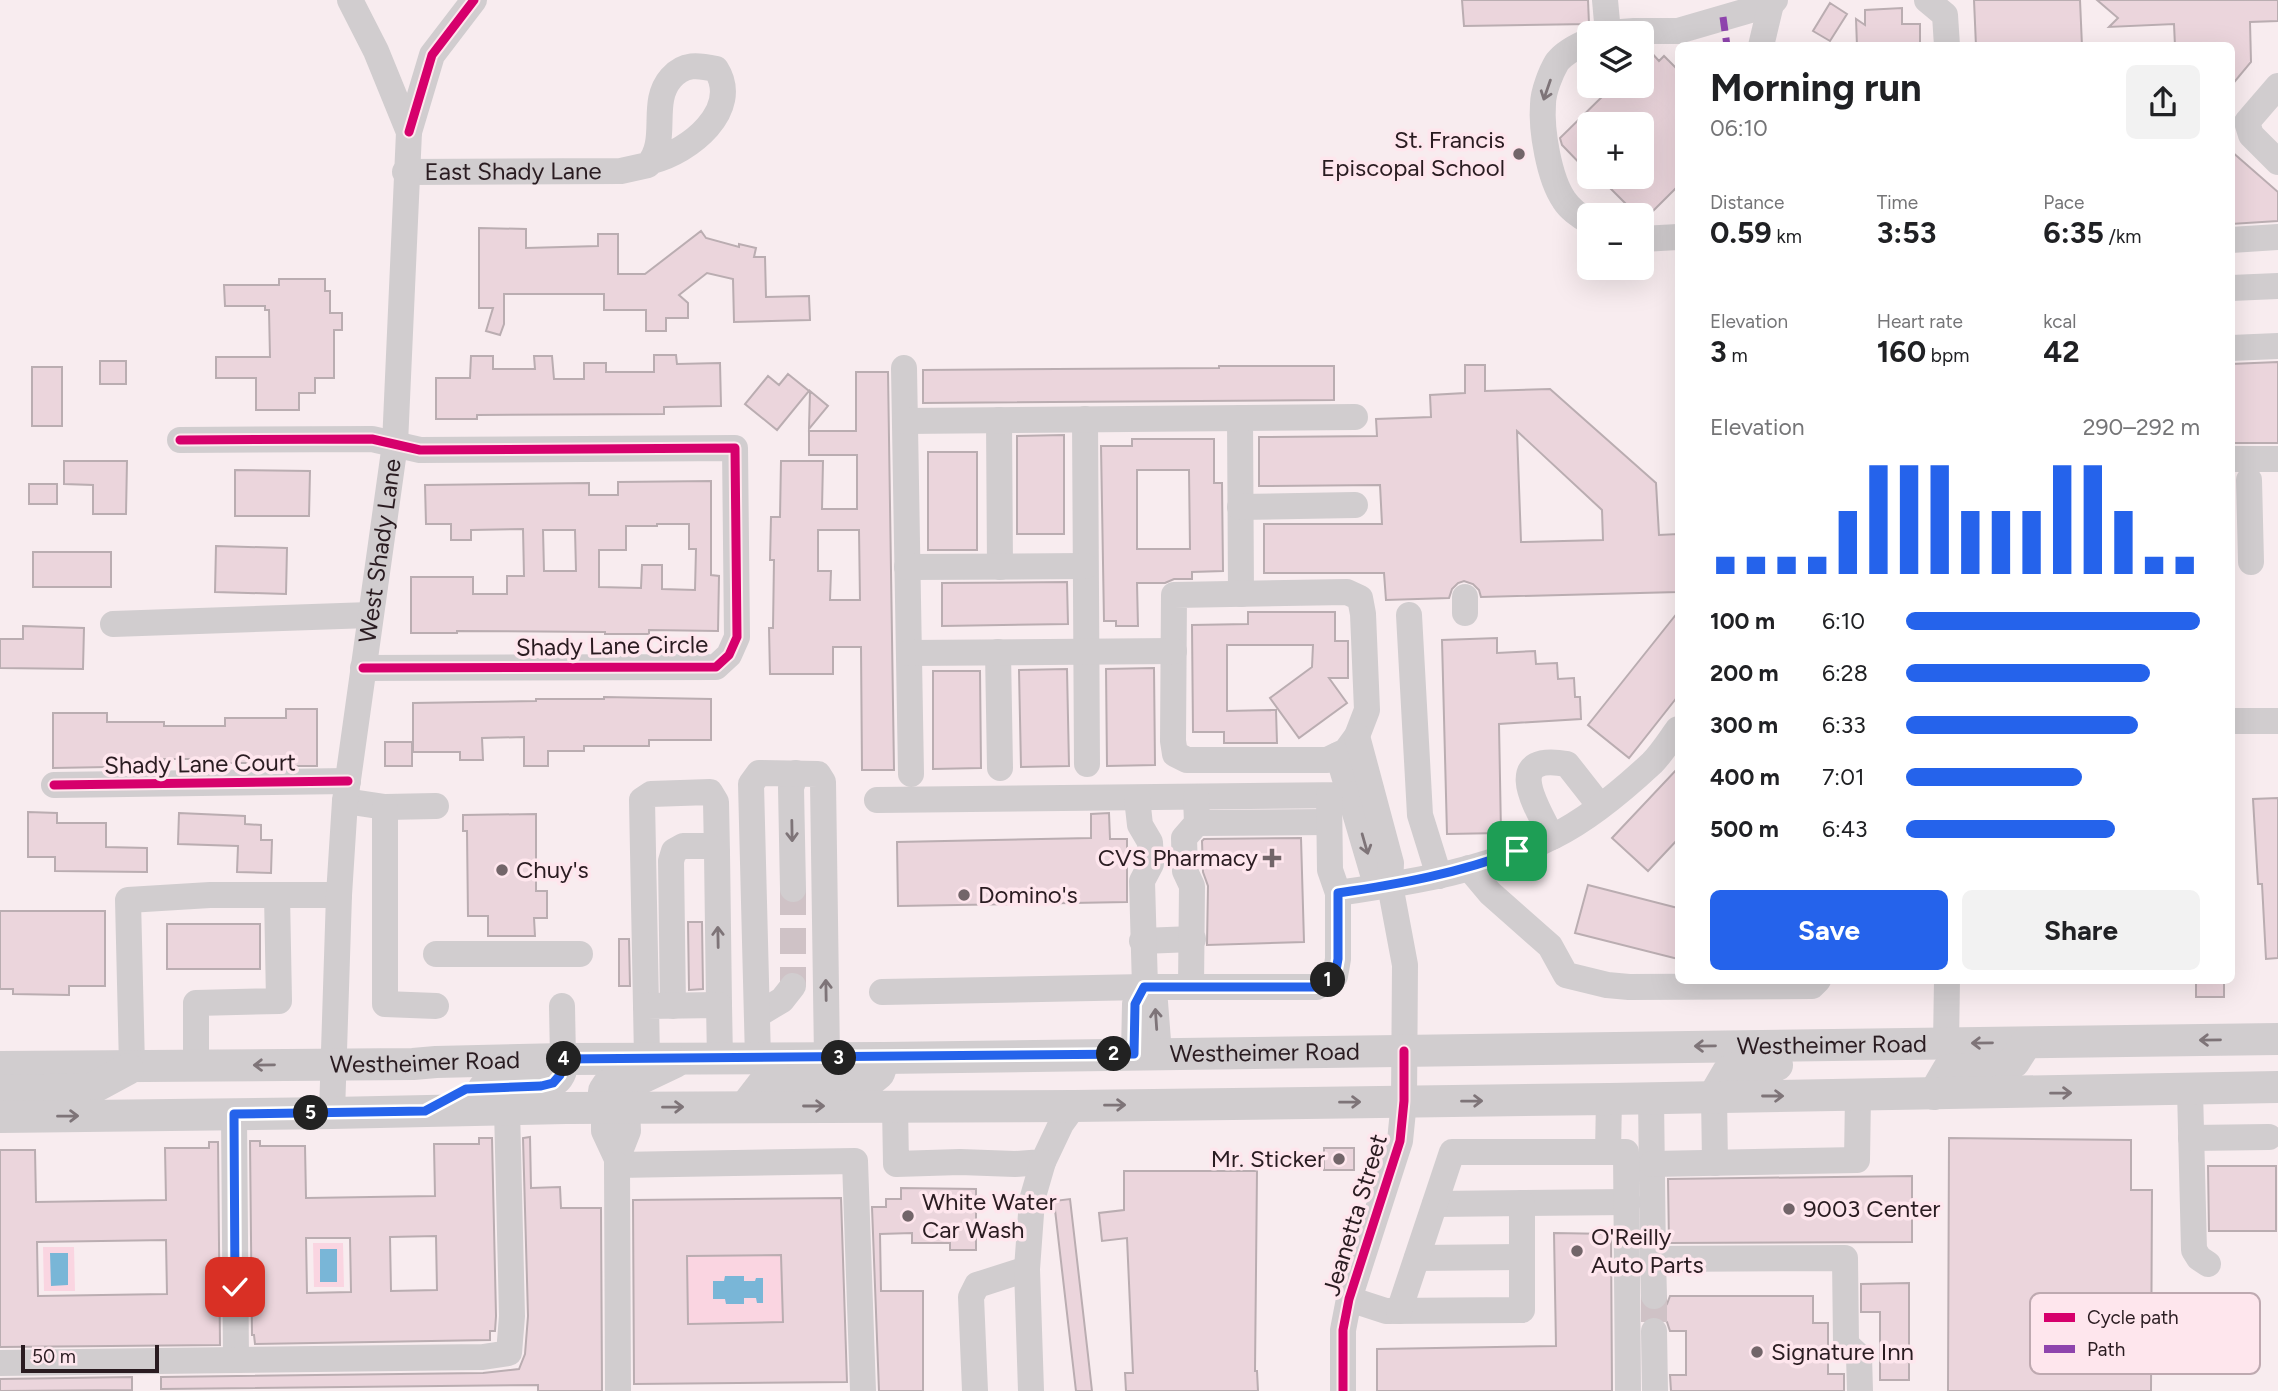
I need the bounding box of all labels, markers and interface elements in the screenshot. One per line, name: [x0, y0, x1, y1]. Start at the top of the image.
map controls: [1577, 21, 1654, 280]
button: layers: [1577, 21, 1654, 98]
text: Morning run: [1710, 65, 1922, 111]
button: share: [2126, 65, 2200, 139]
one-way arrow: [1540, 78, 1552, 100]
button: +: [1577, 112, 1654, 189]
text: 06:10: [1710, 114, 1768, 142]
place label: St. Francis Episcopal School: [1321, 125, 1505, 182]
marker: St. Francis Episcopal School: [1511, 146, 1527, 162]
street label: East Shady Lane: [424, 156, 602, 186]
text: Distance: [1710, 191, 1784, 214]
text: Time: [1877, 191, 1918, 214]
text: Pace: [2043, 191, 2084, 214]
button: −: [1577, 203, 1654, 280]
text: 0.59: [1710, 214, 1772, 251]
text: 3:53: [1877, 214, 1936, 251]
text: 6:35: [2043, 214, 2104, 251]
text: km: [1772, 225, 1802, 248]
text: /km: [2104, 225, 2141, 248]
text: Elevation: [1710, 310, 1788, 333]
text: Heart rate: [1877, 310, 1963, 333]
text: kcal: [2043, 310, 2077, 333]
text: 3: [1710, 333, 1727, 370]
text: 160: [1877, 333, 1926, 370]
text: 42: [2043, 333, 2080, 370]
text: m: [1727, 344, 1748, 367]
text: bpm: [1926, 344, 1969, 367]
text: Elevation: [1710, 413, 1805, 441]
text: 290–292 m: [2083, 413, 2200, 441]
street label: West Shady Lane: [352, 457, 407, 645]
text: 100 m: [1710, 607, 1775, 635]
text: 6:10: [1822, 607, 1865, 635]
street label: Shady Lane Circle: [516, 629, 708, 662]
text: 200 m: [1710, 659, 1779, 687]
text: 6:28: [1822, 659, 1868, 687]
text: 300 m: [1710, 711, 1778, 739]
text: 6:33: [1822, 711, 1866, 739]
street label: Shady Lane Court: [104, 747, 296, 780]
text: 400 m: [1710, 763, 1780, 791]
text: 7:01: [1822, 763, 1864, 791]
text: 500 m: [1710, 815, 1779, 843]
text: 6:43: [1822, 815, 1868, 843]
one-way arrow: [785, 819, 798, 842]
pin: [1487, 821, 1547, 881]
one-way arrow: [1359, 832, 1372, 854]
icon: arrive: [1498, 832, 1536, 870]
place label: CVS Pharmacy: [1098, 843, 1258, 872]
marker: CVS Pharmacy: [1264, 850, 1280, 866]
place label: Chuy's: [516, 855, 589, 884]
marker: Chuy's: [494, 862, 510, 878]
place label: Domino's: [978, 880, 1078, 909]
marker: Domino's: [956, 887, 972, 903]
button: Save: [1710, 890, 1948, 970]
button: Share: [1962, 890, 2200, 970]
one-way arrow: [711, 925, 725, 948]
pin: 1: [1310, 962, 1346, 998]
text: 1: [1323, 968, 1332, 991]
one-way arrow: [819, 979, 833, 1002]
one-way arrow: [1150, 1008, 1163, 1031]
street label: Westheimer Road: [1736, 1029, 1927, 1060]
one-way arrow: [2199, 1033, 2222, 1047]
pin: 2: [1096, 1036, 1132, 1072]
one-way arrow: [1971, 1036, 1994, 1050]
street label: Westheimer Road: [1169, 1037, 1360, 1068]
pin: 3: [822, 1040, 856, 1076]
one-way arrow: [1694, 1040, 1717, 1053]
pin: 4: [546, 1042, 582, 1076]
text: 2: [1108, 1042, 1119, 1065]
street label: Westheimer Road: [330, 1045, 520, 1079]
text: 3: [833, 1046, 844, 1069]
text: 4: [557, 1047, 570, 1070]
one-way arrow: [253, 1058, 276, 1072]
one-way arrow: [2049, 1086, 2072, 1099]
one-way arrow: [1762, 1089, 1785, 1103]
one-way arrow: [1461, 1094, 1484, 1107]
one-way arrow: [1338, 1095, 1361, 1109]
pin: 5: [294, 1096, 328, 1130]
one-way arrow: [1103, 1098, 1126, 1112]
one-way arrow: [802, 1099, 825, 1113]
one-way arrow: [662, 1100, 685, 1114]
text: 5: [305, 1101, 316, 1124]
one-way arrow: [56, 1109, 79, 1123]
street label: Jeanetta Street: [1316, 1130, 1393, 1299]
place label: Mr. Sticker: [1211, 1144, 1325, 1173]
marker: Mr. Sticker: [1331, 1151, 1347, 1167]
place label: White Water Car Wash: [922, 1187, 1057, 1244]
place label: 9003 Center: [1803, 1194, 1940, 1223]
marker: 9003 Center: [1781, 1201, 1797, 1217]
marker: White Water Car Wash: [900, 1208, 916, 1224]
place label: O'Reilly Auto Parts: [1591, 1222, 1704, 1279]
marker: O'Reilly Auto Parts: [1569, 1243, 1585, 1259]
pin: [205, 1257, 265, 1317]
icon: check: [216, 1268, 254, 1306]
legend: [2030, 1293, 2260, 1374]
text: Cycle path: [2087, 1306, 2179, 1329]
place label: Signature Inn: [1771, 1337, 1914, 1366]
text: Path: [2087, 1338, 2125, 1361]
scale bar: [21, 1342, 159, 1374]
marker: Signature Inn: [1749, 1344, 1765, 1360]
text: 50 m: [32, 1345, 76, 1368]

